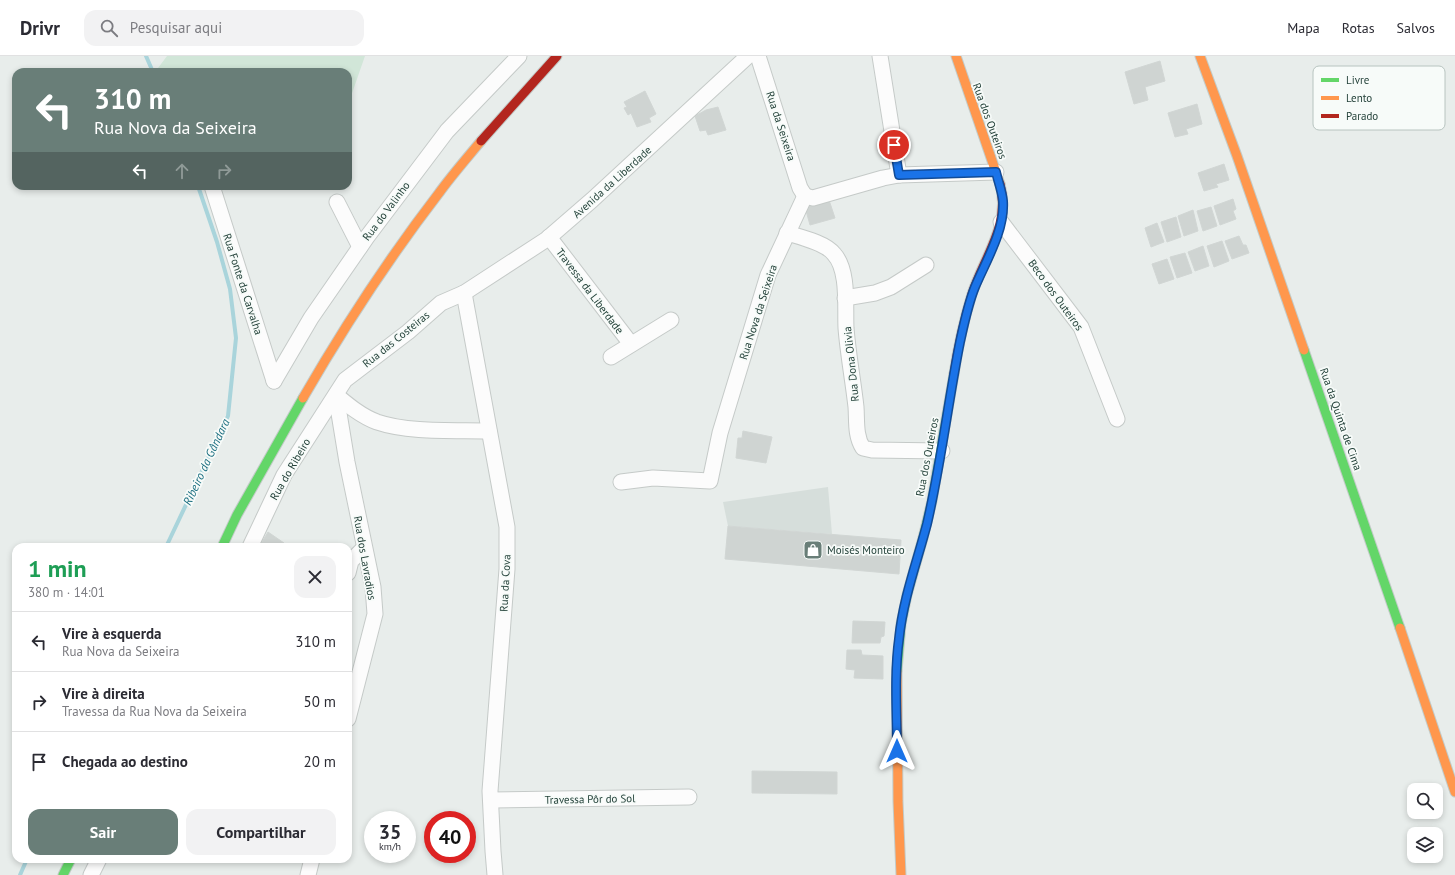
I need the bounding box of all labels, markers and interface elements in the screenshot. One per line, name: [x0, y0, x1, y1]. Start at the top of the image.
search box: [84, 10, 364, 46]
text: Drivr: [20, 16, 60, 40]
icon: search: [98, 17, 120, 39]
text: Pesquisar aqui: [130, 18, 222, 37]
text: Mapa: [1287, 19, 1320, 37]
text: Rotas: [1342, 19, 1375, 37]
text: Salvos: [1397, 19, 1435, 37]
legend: [1313, 66, 1445, 130]
text: Livre: [1346, 73, 1370, 87]
text: 310 m: [94, 80, 171, 117]
street label: Rua dos Outeiros: [970, 81, 1010, 161]
icon: left: [28, 84, 80, 136]
street label: Rua da Seixeira: [763, 89, 799, 163]
text: Lento: [1346, 91, 1372, 105]
text: Parado: [1346, 109, 1378, 123]
text: Rua Nova da Seixeira: [94, 116, 257, 139]
pin: [877, 128, 911, 162]
icon: arrive: [883, 134, 905, 156]
street label: Avenida da Liberdade: [570, 143, 655, 221]
icon: left: [129, 160, 151, 182]
icon: ahead: [171, 160, 193, 182]
icon: right: [213, 160, 235, 182]
street label: Rua do Valinho: [359, 179, 413, 243]
street label: Rua Fonte da Carvalha: [220, 232, 266, 336]
street label: Travessa da Liberdade: [553, 245, 627, 337]
street label: Beco dos Outeiros: [1025, 257, 1087, 334]
street label: Rua Nova da Seixeira: [736, 263, 780, 361]
street label: Rua das Costeiras: [360, 307, 433, 370]
street label: Rua Dona Olivia: [840, 326, 862, 402]
street label: Rua da Quinta de Cima: [1317, 366, 1365, 472]
water label: Ribeiro da Gândara: [179, 416, 233, 508]
street label: Rua dos Outeiros: [912, 416, 942, 498]
street label: Rua do Ribeiro: [267, 435, 313, 502]
street label: Rua dos Lavradios: [351, 515, 379, 601]
shop icon: Moisés Monteiro: [802, 539, 824, 561]
place label: Moisés Monteiro: [827, 543, 905, 557]
text: 1 min: [28, 553, 87, 584]
street label: Rua da Cova: [497, 554, 513, 612]
button: close: [294, 556, 336, 598]
text: 380 m · 14:01: [28, 584, 105, 601]
text: Vire à esquerda: [62, 624, 161, 643]
icon: left: [28, 631, 50, 653]
text: 310 m: [295, 632, 336, 651]
text: Rua Nova da Seixeira: [62, 643, 180, 660]
text: Vire à direita: [62, 684, 145, 703]
icon: right: [28, 691, 50, 713]
text: 50 m: [303, 692, 336, 711]
text: Travessa da Rua Nova da Seixeira: [62, 703, 247, 720]
position arrow: [876, 730, 918, 772]
icon: arrive: [28, 751, 50, 773]
text: Chegada ao destino: [62, 752, 188, 771]
text: 20 m: [303, 752, 336, 771]
map controls: [1407, 783, 1443, 863]
button: search: [1407, 783, 1443, 819]
street label: Travessa Pôr do Sol: [545, 791, 636, 807]
button: Sair: [28, 809, 178, 855]
button: Compartilhar: [186, 809, 336, 855]
speed limit sign: 40: [424, 811, 476, 863]
text: 35: [379, 819, 401, 845]
button: layers: [1407, 827, 1443, 863]
text: km/h: [379, 840, 401, 853]

